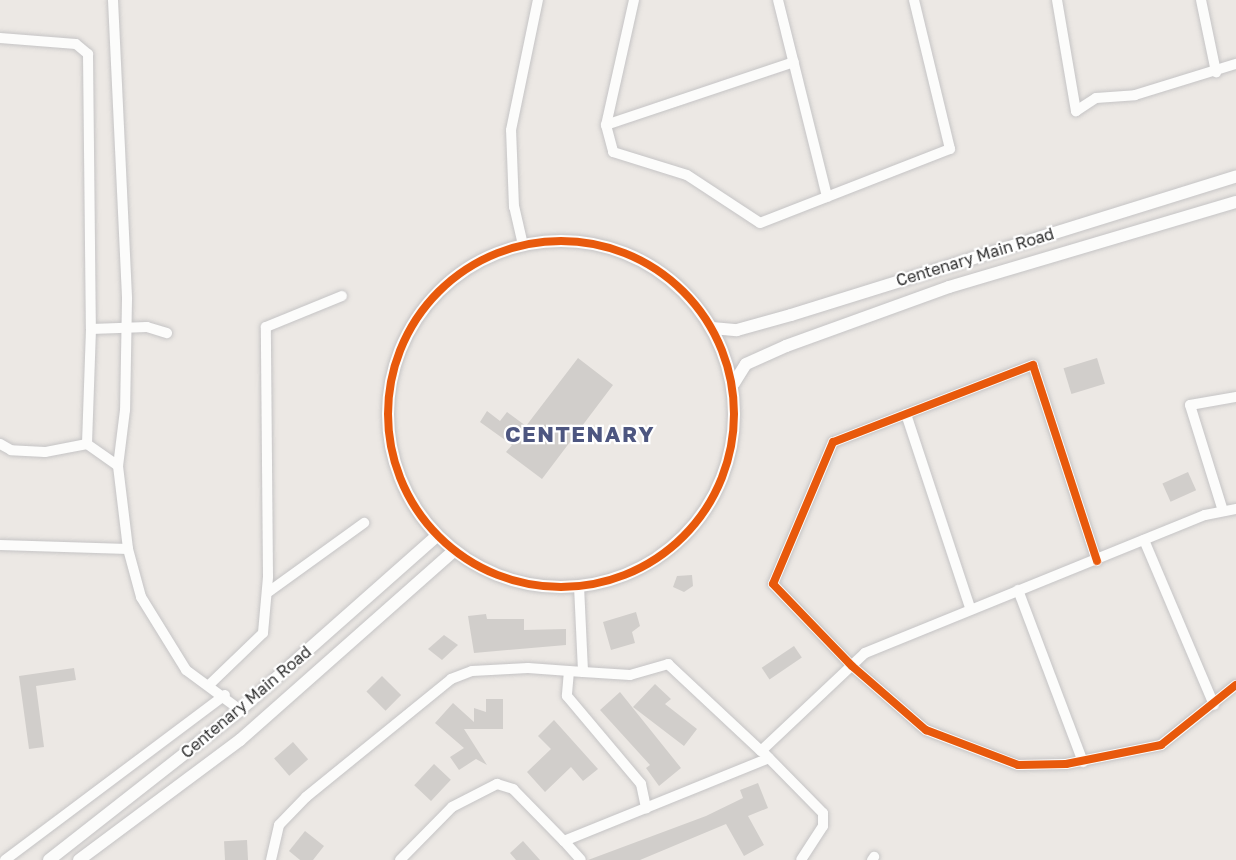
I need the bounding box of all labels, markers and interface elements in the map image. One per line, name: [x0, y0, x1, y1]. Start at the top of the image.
street label: Centenary Main Road: [894, 224, 1056, 290]
district label: CENTENARY: [505, 421, 655, 447]
street label: Centenary Main Road: [177, 642, 315, 762]

